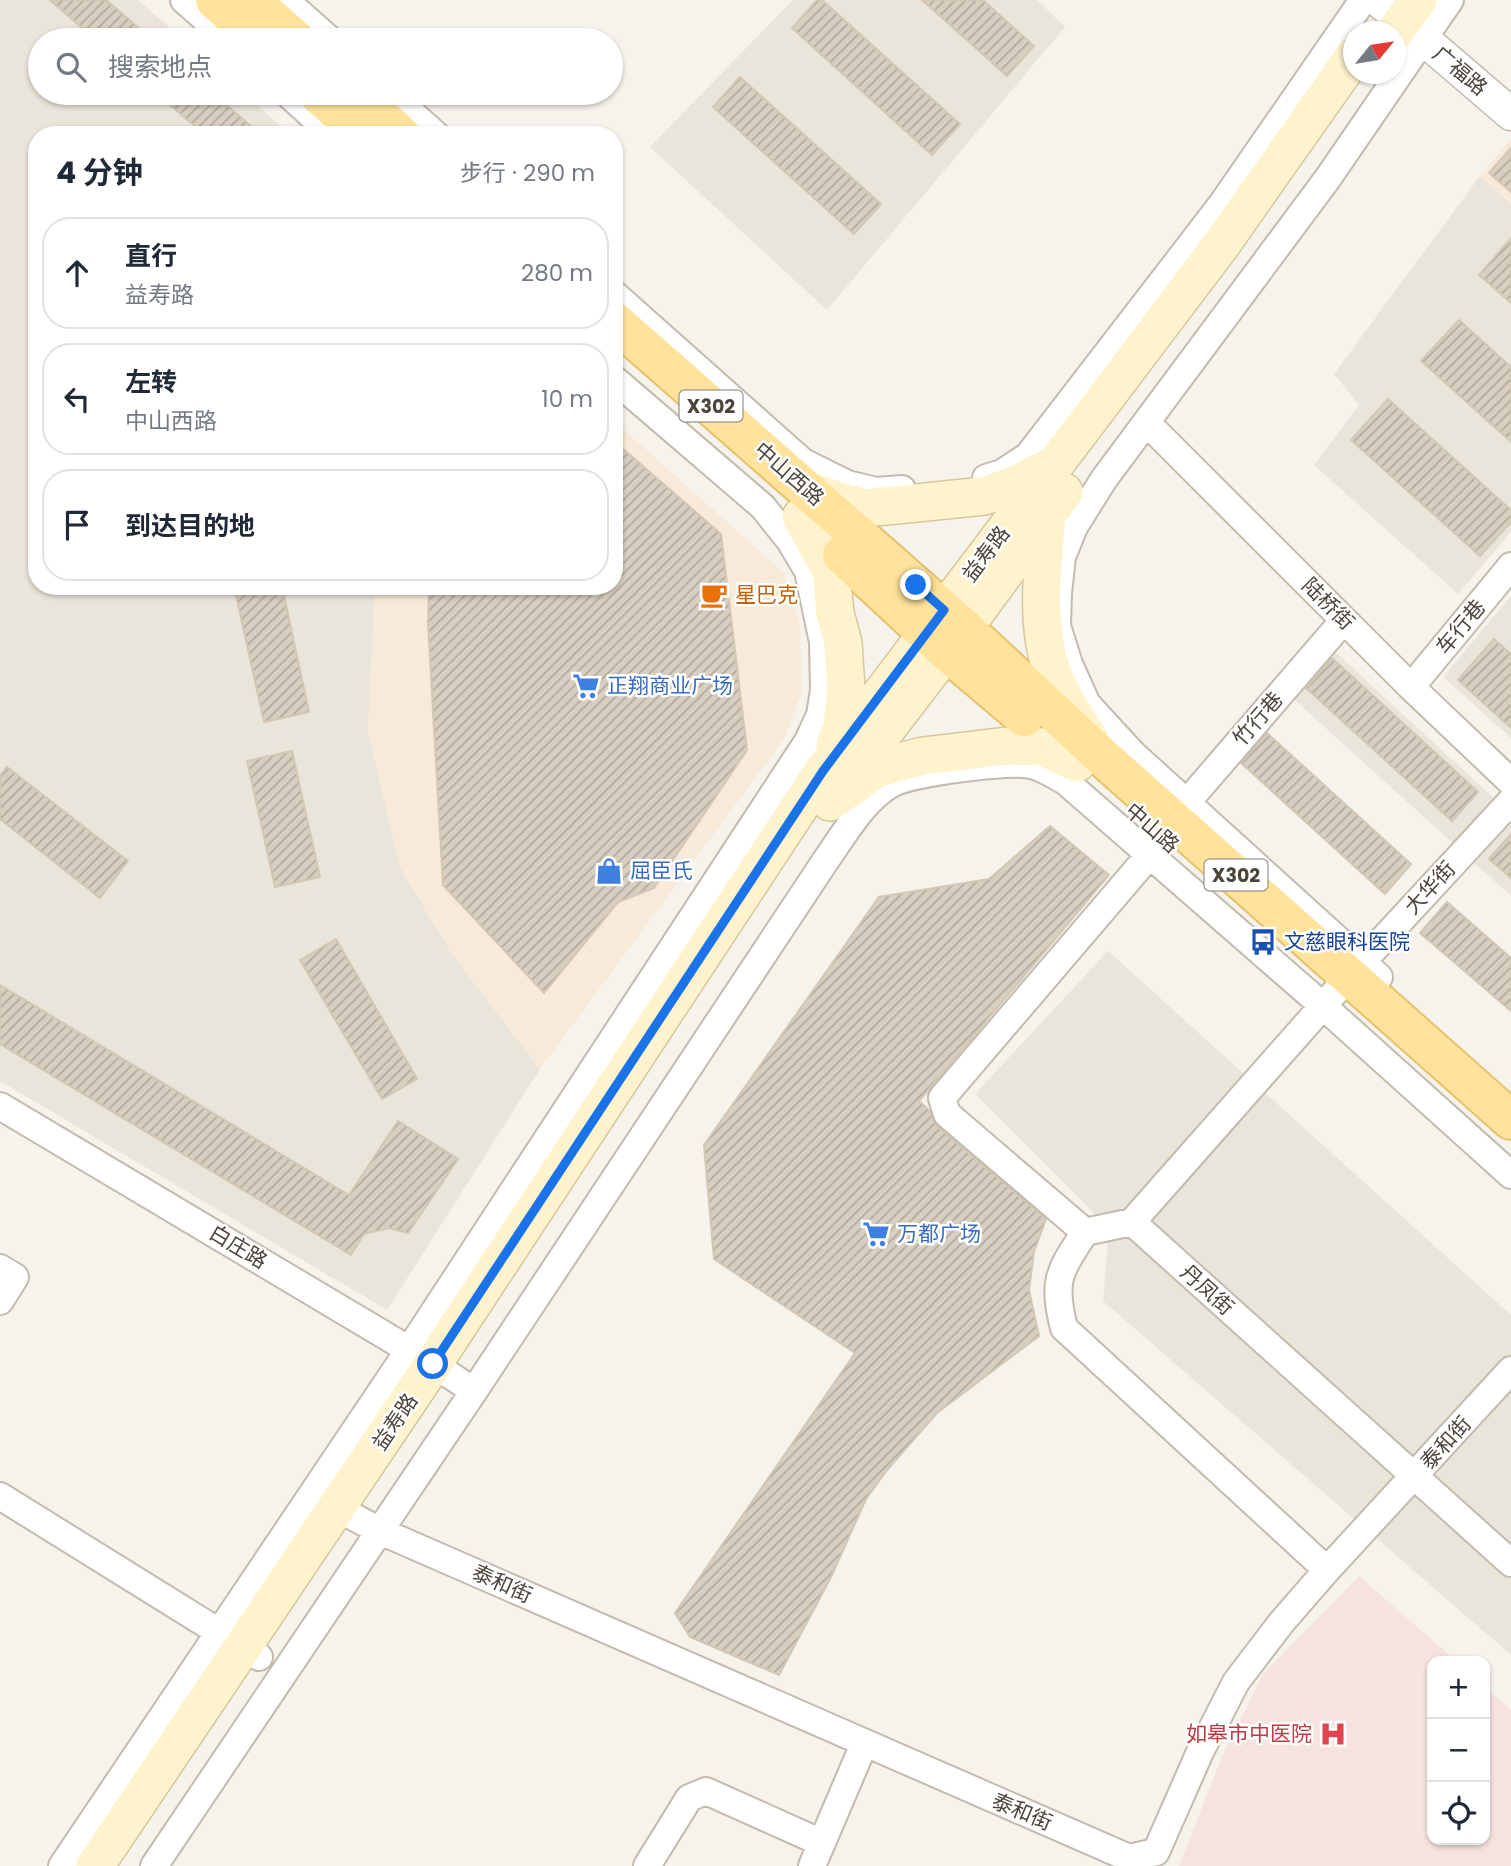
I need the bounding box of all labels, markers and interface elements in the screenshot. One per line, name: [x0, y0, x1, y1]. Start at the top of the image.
north arrow: [1343, 21, 1406, 84]
search box: [28, 28, 623, 105]
street label: 广福路: [1427, 39, 1494, 102]
icon: search: [52, 48, 90, 86]
text: 搜索地点: [108, 49, 212, 85]
text: 4 分钟: [56, 151, 143, 194]
text: 步行 · 290 m: [460, 157, 595, 189]
text: 直行: [125, 238, 177, 274]
icon: ahead: [58, 254, 96, 292]
text: 280 m: [521, 257, 593, 289]
text: 益寿路: [125, 279, 194, 311]
text: 左转: [125, 364, 177, 400]
icon: left: [58, 380, 96, 418]
text: 10 m: [541, 383, 593, 415]
road number: X302: [680, 390, 742, 422]
text: 中山西路: [125, 405, 217, 437]
street label: 中山西路: [748, 435, 831, 512]
icon: arrive: [58, 506, 96, 544]
text: 到达目的地: [125, 508, 255, 544]
street label: 益寿路: [955, 520, 1016, 588]
route end: [900, 569, 931, 600]
street label: 陆桥街: [1296, 571, 1361, 636]
cafe icon: 星巴克: [699, 580, 729, 610]
place label: 星巴克: [735, 580, 798, 609]
street label: 车行巷: [1429, 593, 1492, 660]
supermarket icon: 正翔商业广场: [571, 671, 601, 701]
place label: 正翔商业广场: [607, 671, 733, 700]
street label: 竹行巷: [1226, 685, 1289, 752]
street label: 中山路: [1119, 796, 1186, 859]
street label: 大华街: [1398, 855, 1462, 921]
shop icon: 屈臣氏: [594, 856, 624, 886]
place label: 屈臣氏: [630, 856, 693, 885]
road number: X302: [1204, 860, 1268, 890]
bus stop icon: 文慈眼科医院: [1248, 927, 1278, 957]
place label: 文慈眼科医院: [1284, 927, 1410, 956]
street label: 白庄路: [204, 1218, 273, 1275]
supermarket icon: 万都广场: [861, 1219, 891, 1249]
place label: 万都广场: [897, 1219, 981, 1248]
street label: 丹凤街: [1174, 1258, 1240, 1321]
route start: [417, 1348, 448, 1379]
street label: 益寿路: [365, 1387, 424, 1456]
street label: 泰和街: [1414, 1410, 1477, 1476]
street label: 泰和街: [468, 1557, 537, 1610]
map controls: [1427, 1656, 1490, 1845]
button: +: [1427, 1656, 1490, 1719]
place label: 如皋市中医院: [1186, 1719, 1312, 1748]
hospital icon: 如皋市中医院: [1318, 1719, 1348, 1749]
button: −: [1427, 1719, 1490, 1782]
button: locate: [1427, 1782, 1490, 1845]
street label: 泰和街: [988, 1786, 1057, 1837]

